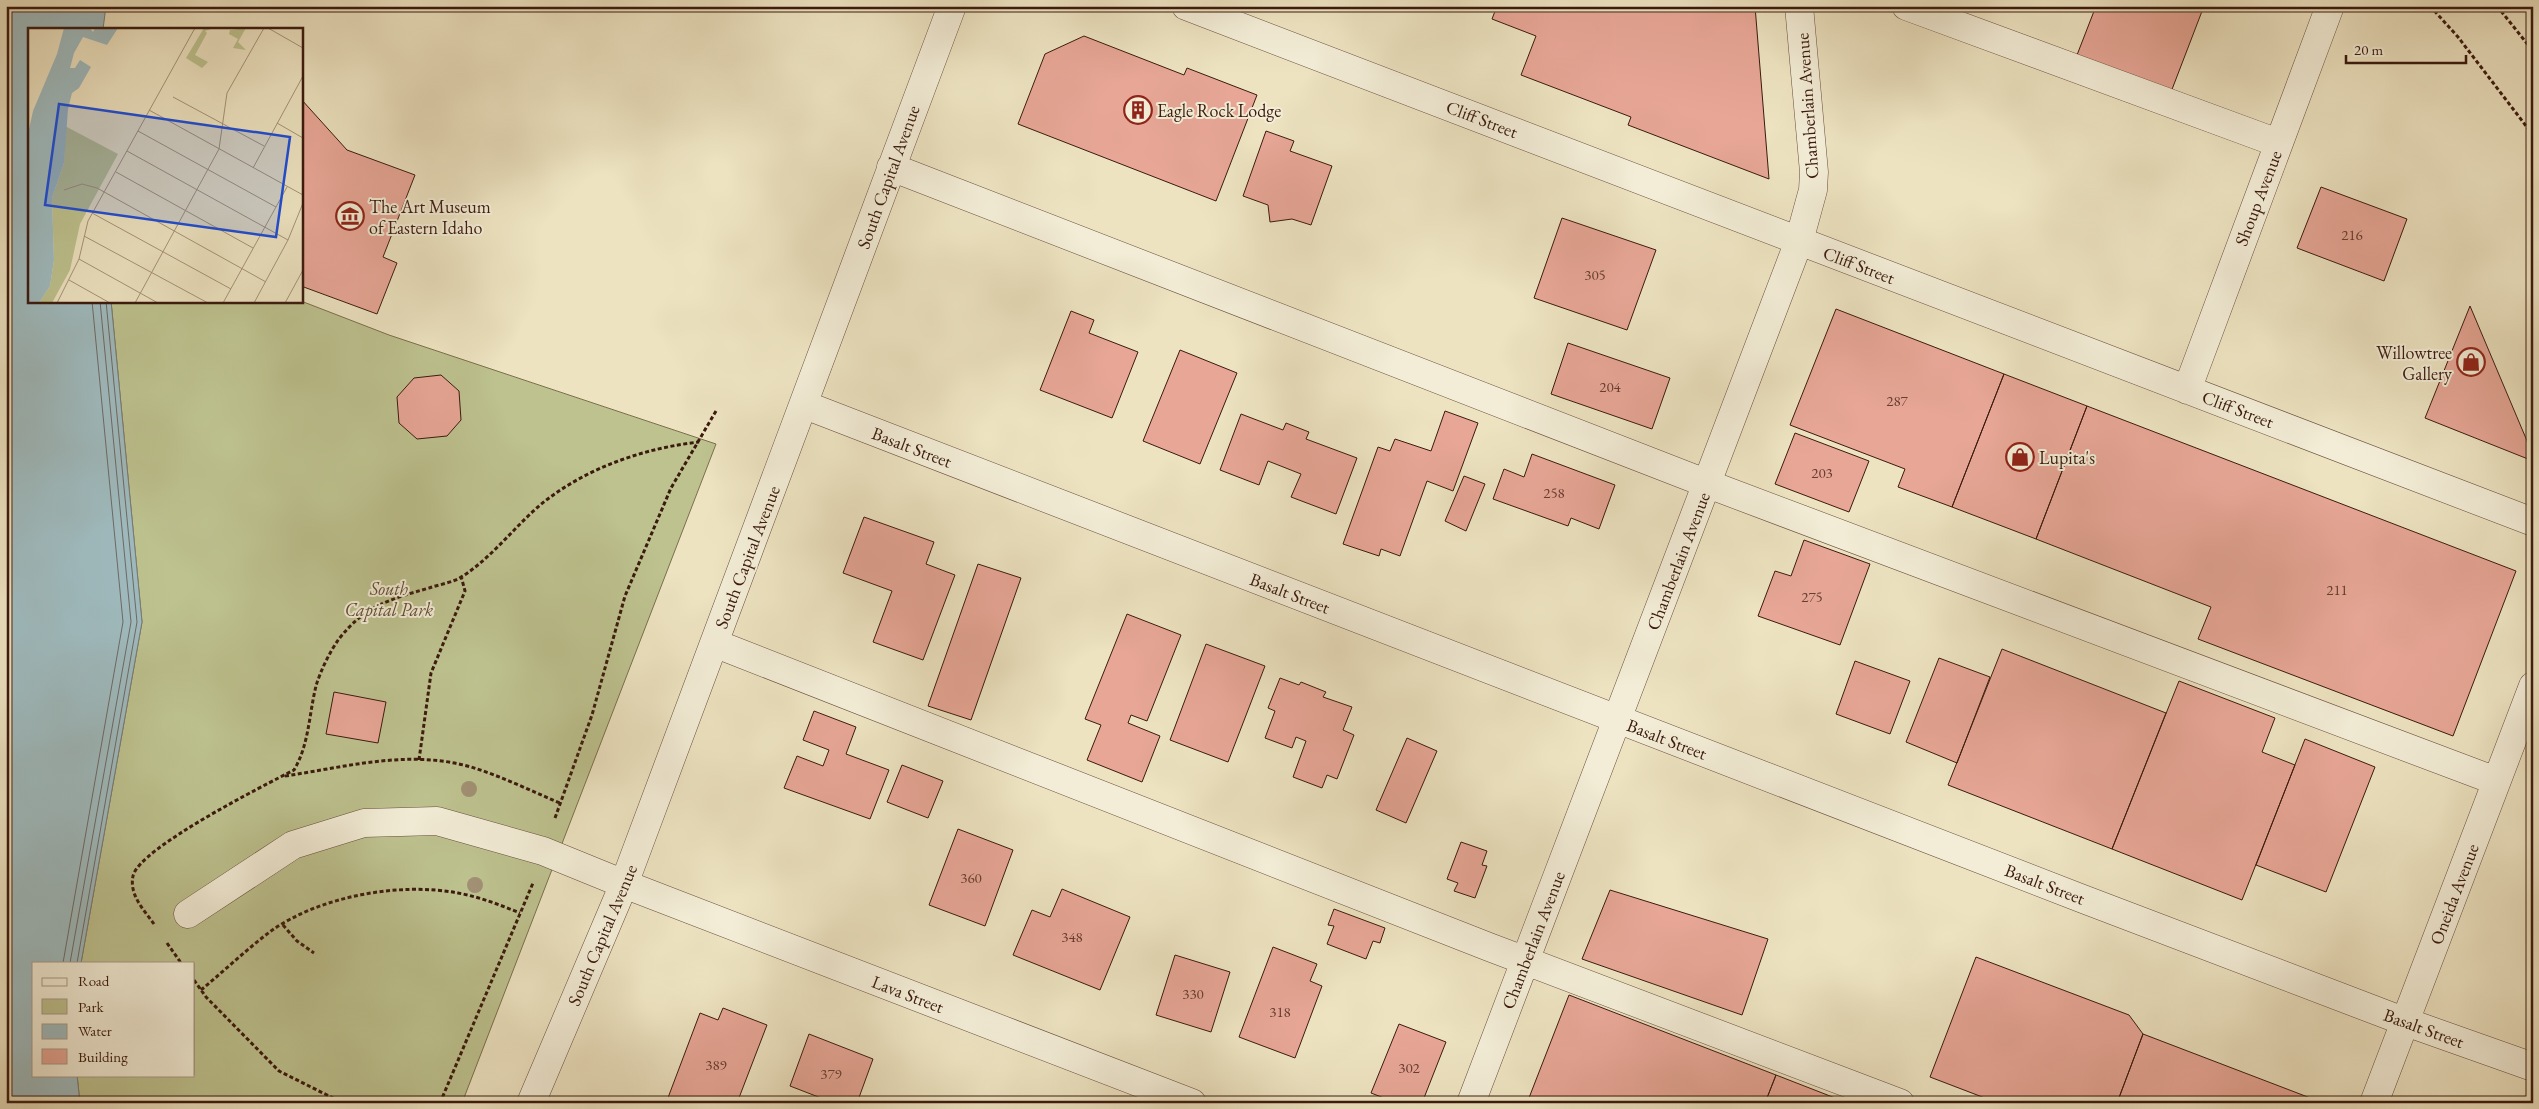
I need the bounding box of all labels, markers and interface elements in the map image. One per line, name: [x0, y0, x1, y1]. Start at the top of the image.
inset map: [28, 28, 302, 302]
street label: Chamberlain Avenue: [1790, 32, 1824, 180]
scale bar: [2346, 32, 2466, 64]
text: 20 m: [2354, 40, 2383, 59]
building icon: Eagle Rock Lodge: [1123, 95, 1153, 125]
street label: Cliff Street: [1443, 95, 1521, 143]
place label: Eagle Rock Lodge: [1157, 99, 1281, 122]
street label: South Capital Avenue: [851, 102, 925, 252]
street label: Shoup Avenue: [2229, 147, 2287, 249]
place label: The Art Museum of Eastern Idaho: [369, 195, 491, 239]
museum icon: The Art Museum of Eastern Idaho: [335, 201, 365, 231]
house number: 216: [2341, 225, 2363, 244]
street label: Cliff Street: [1820, 241, 1898, 289]
house number: 305: [1584, 265, 1606, 284]
place label: Willowtree Gallery: [2376, 341, 2452, 385]
shop icon: Willowtree Gallery: [2456, 347, 2486, 377]
house number: 204: [1599, 377, 1622, 396]
street label: Cliff Street: [2199, 385, 2277, 433]
house number: 287: [1886, 391, 1909, 410]
street label: Basalt Street: [869, 421, 956, 473]
shop icon: Lupita's: [2005, 442, 2035, 472]
place label: Lupita's: [2039, 446, 2095, 469]
house number: 203: [1811, 463, 1833, 482]
street label: South Capital Avenue: [709, 482, 785, 632]
house number: 258: [1543, 483, 1565, 502]
street label: Chamberlain Avenue: [1641, 489, 1715, 633]
street label: Basalt Street: [1247, 567, 1334, 619]
park label: South Capital Park: [345, 577, 433, 622]
house number: 211: [2326, 580, 2348, 599]
house number: 275: [1801, 587, 1823, 606]
street label: Basalt Street: [1624, 713, 1711, 765]
street label: Oneida Avenue: [2424, 840, 2484, 948]
street label: Basalt Street: [2002, 858, 2089, 910]
street label: South Capital Avenue: [562, 861, 642, 1009]
house number: 360: [960, 868, 982, 887]
street label: Chamberlain Avenue: [1496, 868, 1570, 1012]
house number: 348: [1061, 927, 1083, 946]
legend: [32, 962, 195, 1076]
street label: Lava Street: [869, 970, 948, 1018]
text: Road: [78, 971, 110, 990]
house number: 330: [1182, 984, 1204, 1003]
text: Park: [78, 997, 105, 1016]
house number: 318: [1269, 1002, 1291, 1021]
street label: Basalt Street: [2381, 1003, 2468, 1053]
text: Water: [78, 1021, 112, 1040]
text: Building: [78, 1047, 128, 1066]
house number: 389: [705, 1055, 727, 1074]
house number: 302: [1398, 1058, 1421, 1077]
house number: 379: [820, 1064, 842, 1083]

